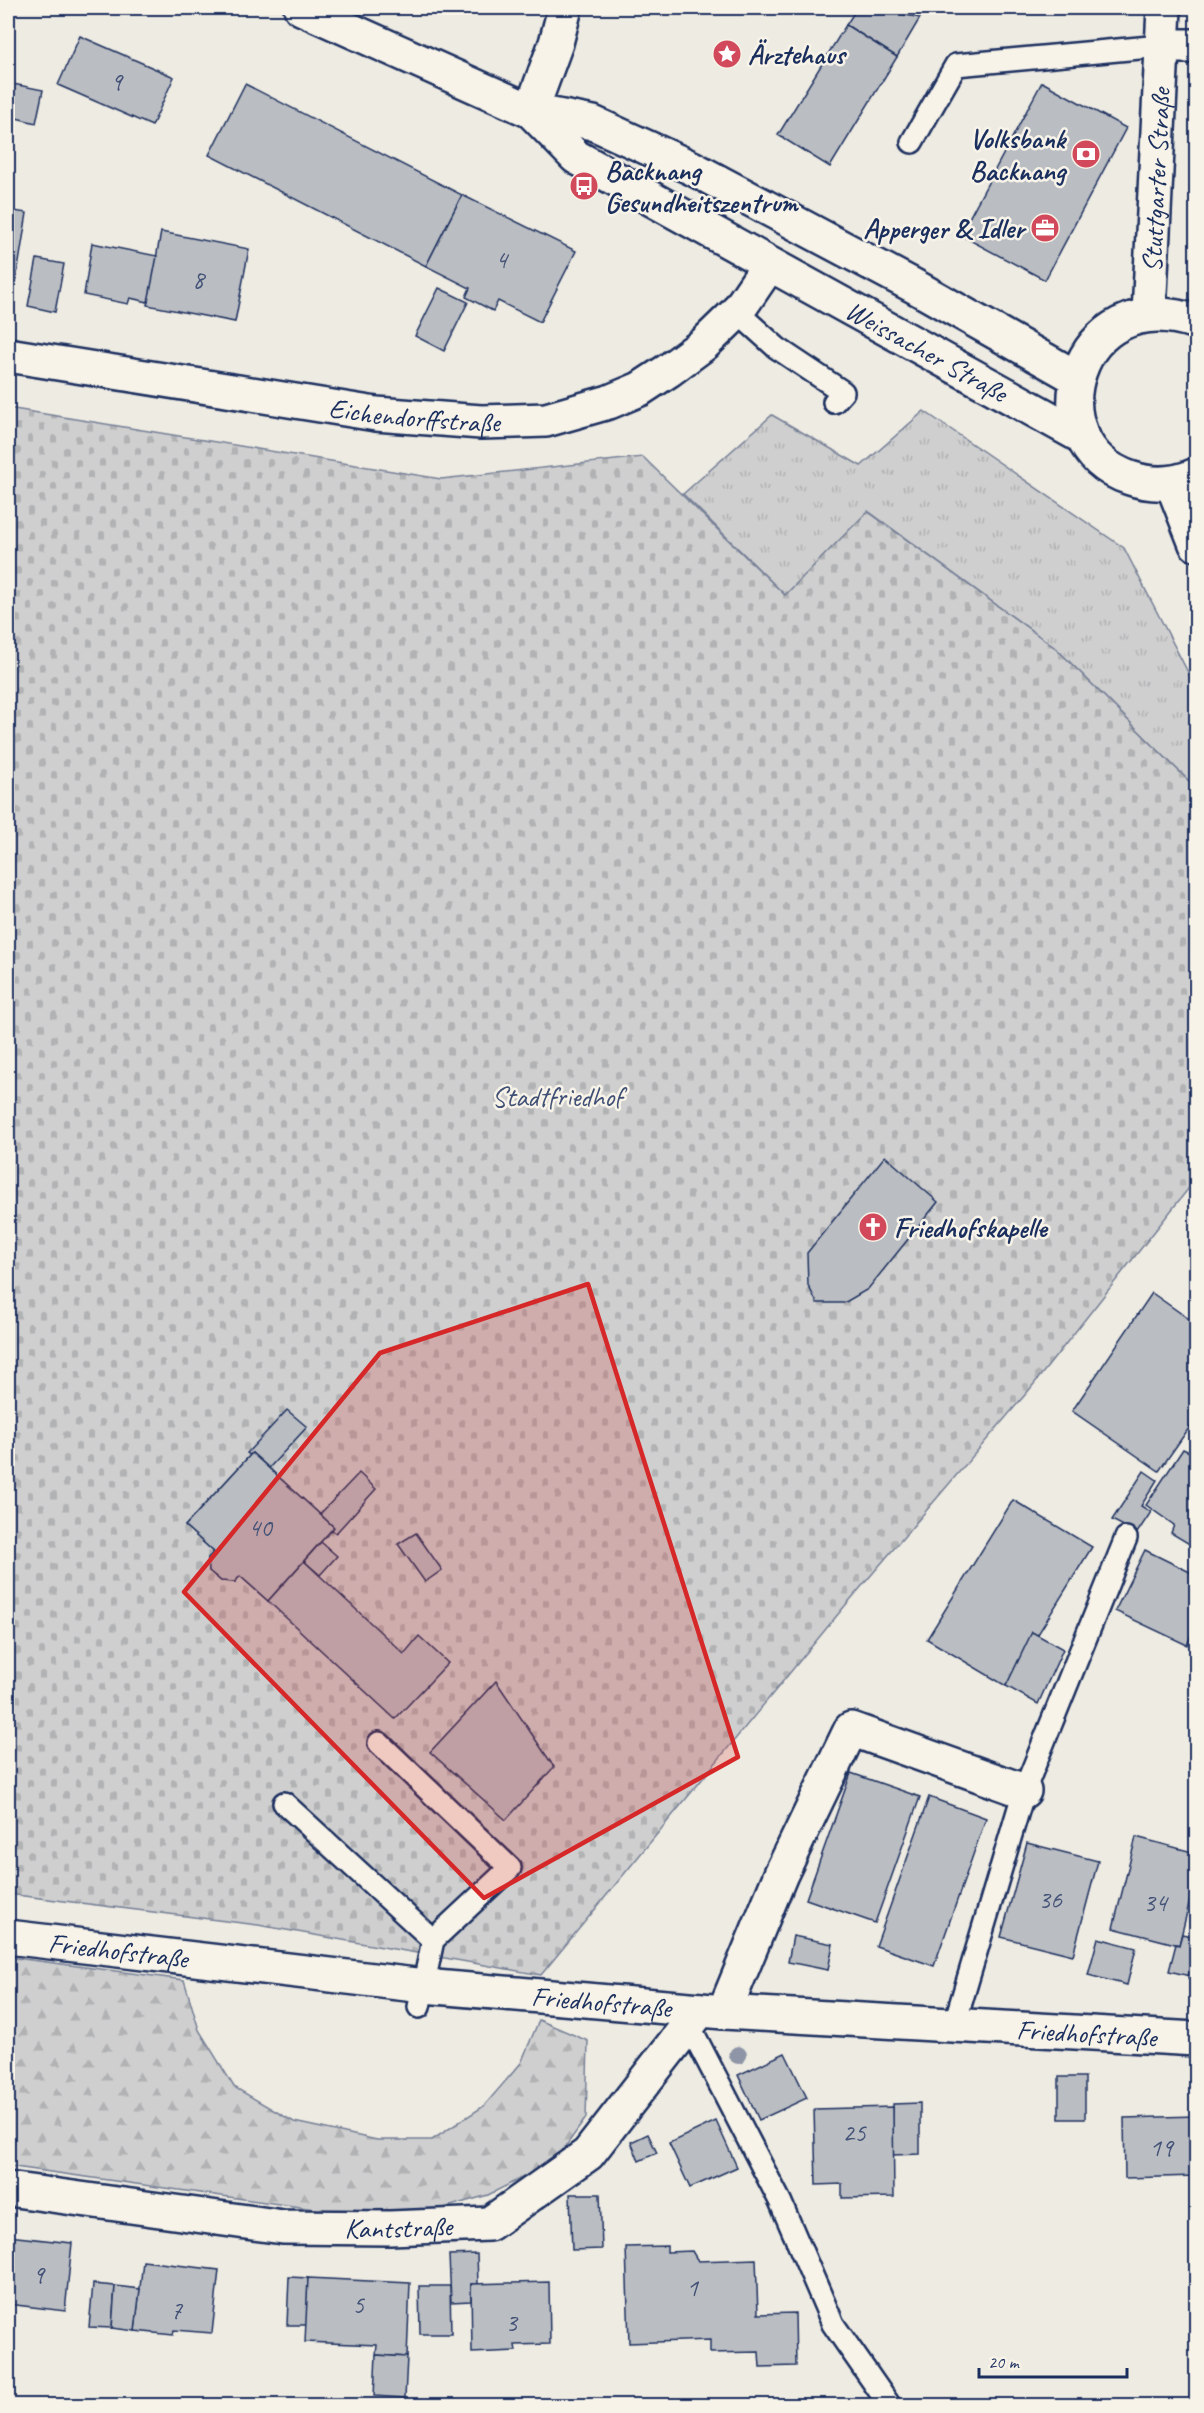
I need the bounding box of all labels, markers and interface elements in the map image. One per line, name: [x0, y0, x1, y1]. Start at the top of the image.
place label: Ärztehaus: [748, 37, 848, 72]
place icon: Ärztehaus: [711, 38, 743, 70]
house number: 9: [110, 65, 124, 98]
street label: Stuttgarter Straße: [1134, 85, 1178, 273]
place label: Volksbank Backnang: [969, 121, 1068, 188]
bank icon: Volksbank Backnang: [1070, 138, 1102, 170]
place label: Backnang Gesundheitszentrum: [605, 153, 799, 220]
bus stop icon: Backnang Gesundheitszentrum: [568, 170, 600, 202]
place label: Apperger & Idler: [863, 211, 1027, 246]
office icon: Apperger & Idler: [1029, 212, 1061, 244]
house number: 4: [495, 243, 509, 276]
house number: 8: [192, 263, 206, 296]
street label: Weissacher Straße: [840, 292, 1015, 411]
street label: Eichendorffstraße: [327, 390, 502, 440]
park label: Stadtfriedhof: [492, 1079, 628, 1114]
place label: Friedhofskapelle: [894, 1210, 1049, 1245]
church icon: Friedhofskapelle: [857, 1211, 889, 1243]
house number: 40: [248, 1511, 274, 1544]
house number: 36: [1038, 1883, 1063, 1916]
house number: 34: [1143, 1886, 1169, 1919]
street label: Friedhofstraße: [47, 1925, 192, 1976]
street label: Friedhofstraße: [530, 1978, 675, 2026]
street label: Friedhofstraße: [1015, 2012, 1159, 2055]
house number: 25: [842, 2116, 867, 2149]
house number: 19: [1149, 2131, 1175, 2164]
street label: Kantstraße: [345, 2208, 455, 2246]
house number: 9: [32, 2258, 46, 2291]
house number: 1: [686, 2271, 699, 2304]
house number: 5: [352, 2288, 365, 2321]
house number: 7: [170, 2294, 183, 2327]
house number: 3: [505, 2306, 519, 2339]
scale bar: [979, 2341, 1128, 2379]
text: 20 m: [988, 2351, 1021, 2373]

